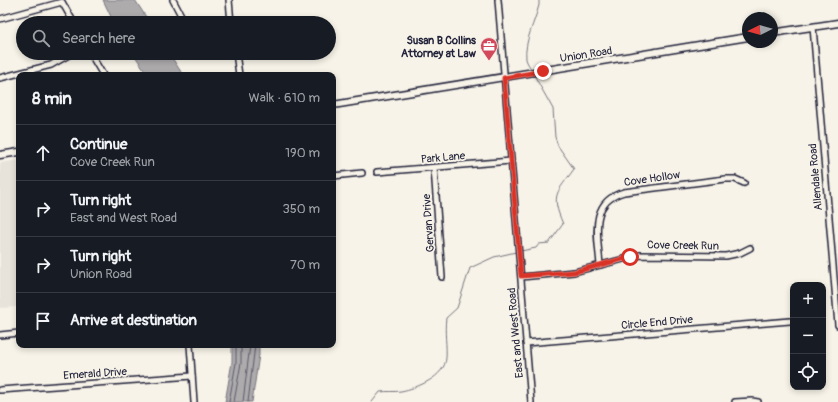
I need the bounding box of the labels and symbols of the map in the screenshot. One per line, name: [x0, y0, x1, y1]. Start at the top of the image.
north arrow: [742, 12, 778, 48]
place label: Susan B Collins Attorney at Law: [401, 34, 477, 60]
office icon: Susan B Collins Attorney at Law: [479, 36, 499, 61]
street label: Union Road: [559, 44, 613, 65]
route end: [534, 62, 552, 80]
street label: Allendale Road: [806, 143, 825, 211]
street label: Park Lane: [420, 149, 466, 166]
street label: Cove Hollow: [623, 168, 682, 189]
street label: Gervan Drive: [420, 193, 437, 253]
street label: Cove Creek Run: [647, 238, 719, 253]
route start: [621, 248, 639, 266]
street label: East and West Road: [505, 287, 526, 379]
street label: Circle End Drive: [621, 313, 694, 332]
street label: Emerald Drive: [63, 365, 128, 382]

